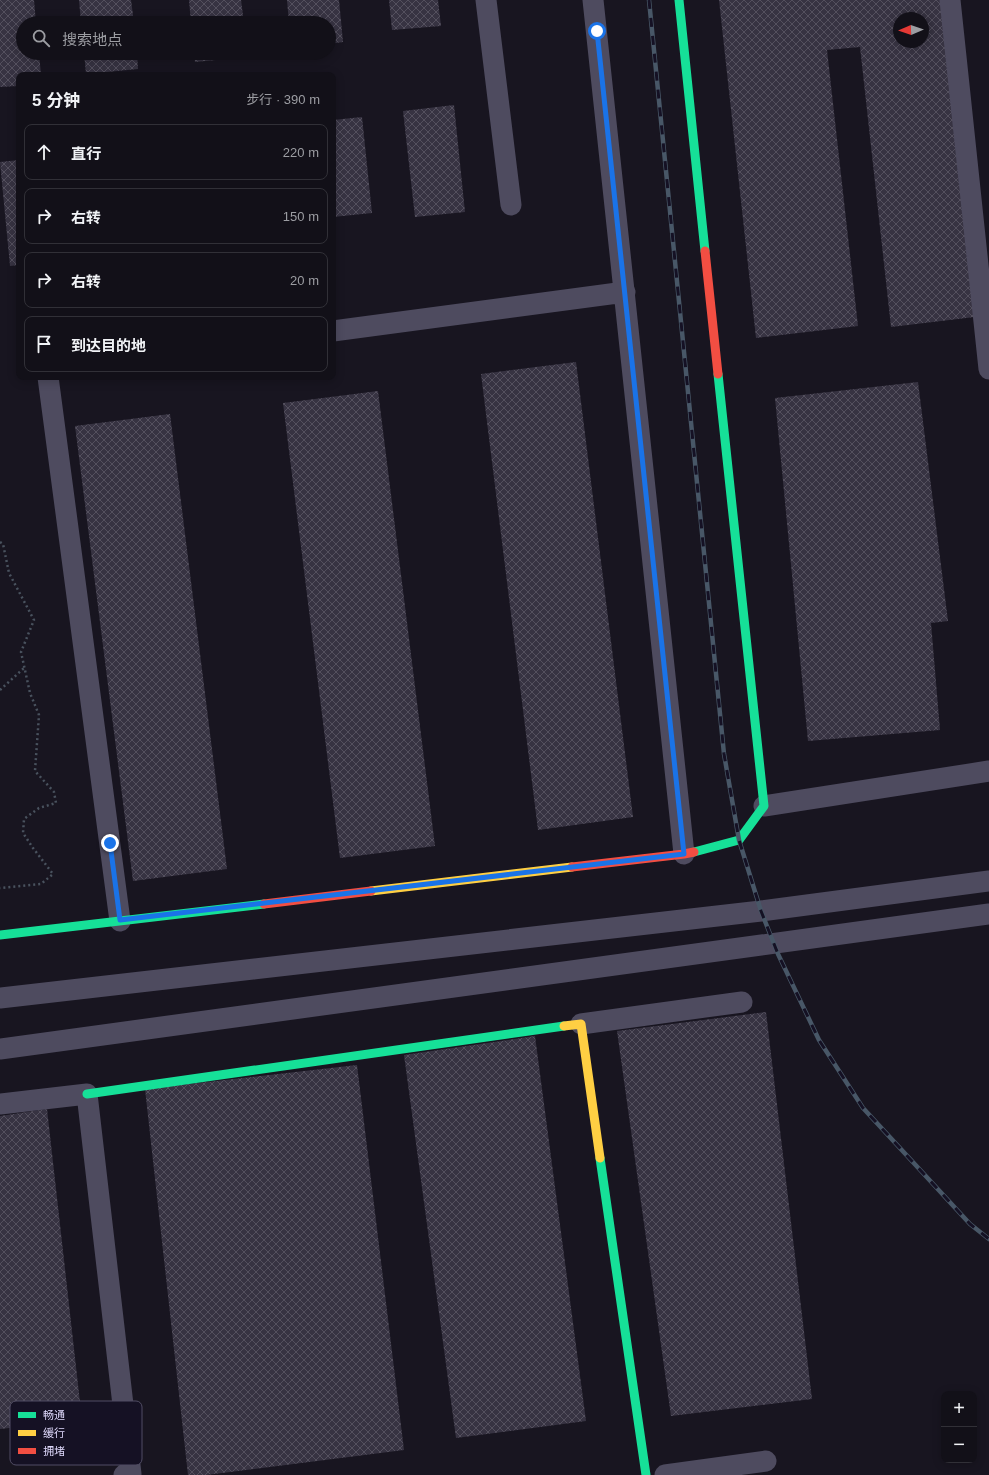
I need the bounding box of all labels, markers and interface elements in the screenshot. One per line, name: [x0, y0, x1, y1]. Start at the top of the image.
north arrow: [893, 12, 929, 48]
search box: [16, 16, 336, 60]
route start: [588, 22, 606, 40]
icon: search: [30, 27, 52, 49]
text: 搜索地点: [62, 31, 122, 48]
text: 5 分钟: [32, 91, 80, 110]
text: 步行 · 390 m: [246, 92, 320, 107]
icon: ahead: [33, 141, 55, 163]
text: 直行: [71, 145, 101, 162]
text: 220 m: [283, 145, 319, 160]
icon: right: [33, 205, 55, 227]
text: 右转: [71, 209, 101, 226]
text: 150 m: [283, 209, 319, 224]
icon: right: [33, 269, 55, 291]
text: 右转: [71, 273, 101, 290]
text: 20 m: [290, 273, 319, 288]
icon: arrive: [33, 333, 55, 355]
text: 到达目的地: [71, 337, 146, 354]
route end: [101, 834, 119, 852]
map controls: [941, 1391, 977, 1463]
button: +: [941, 1391, 977, 1427]
legend: [10, 1401, 142, 1465]
text: 畅通: [43, 1409, 65, 1421]
text: 缓行: [43, 1427, 65, 1439]
button: −: [941, 1427, 977, 1463]
text: 拥堵: [43, 1445, 65, 1457]

